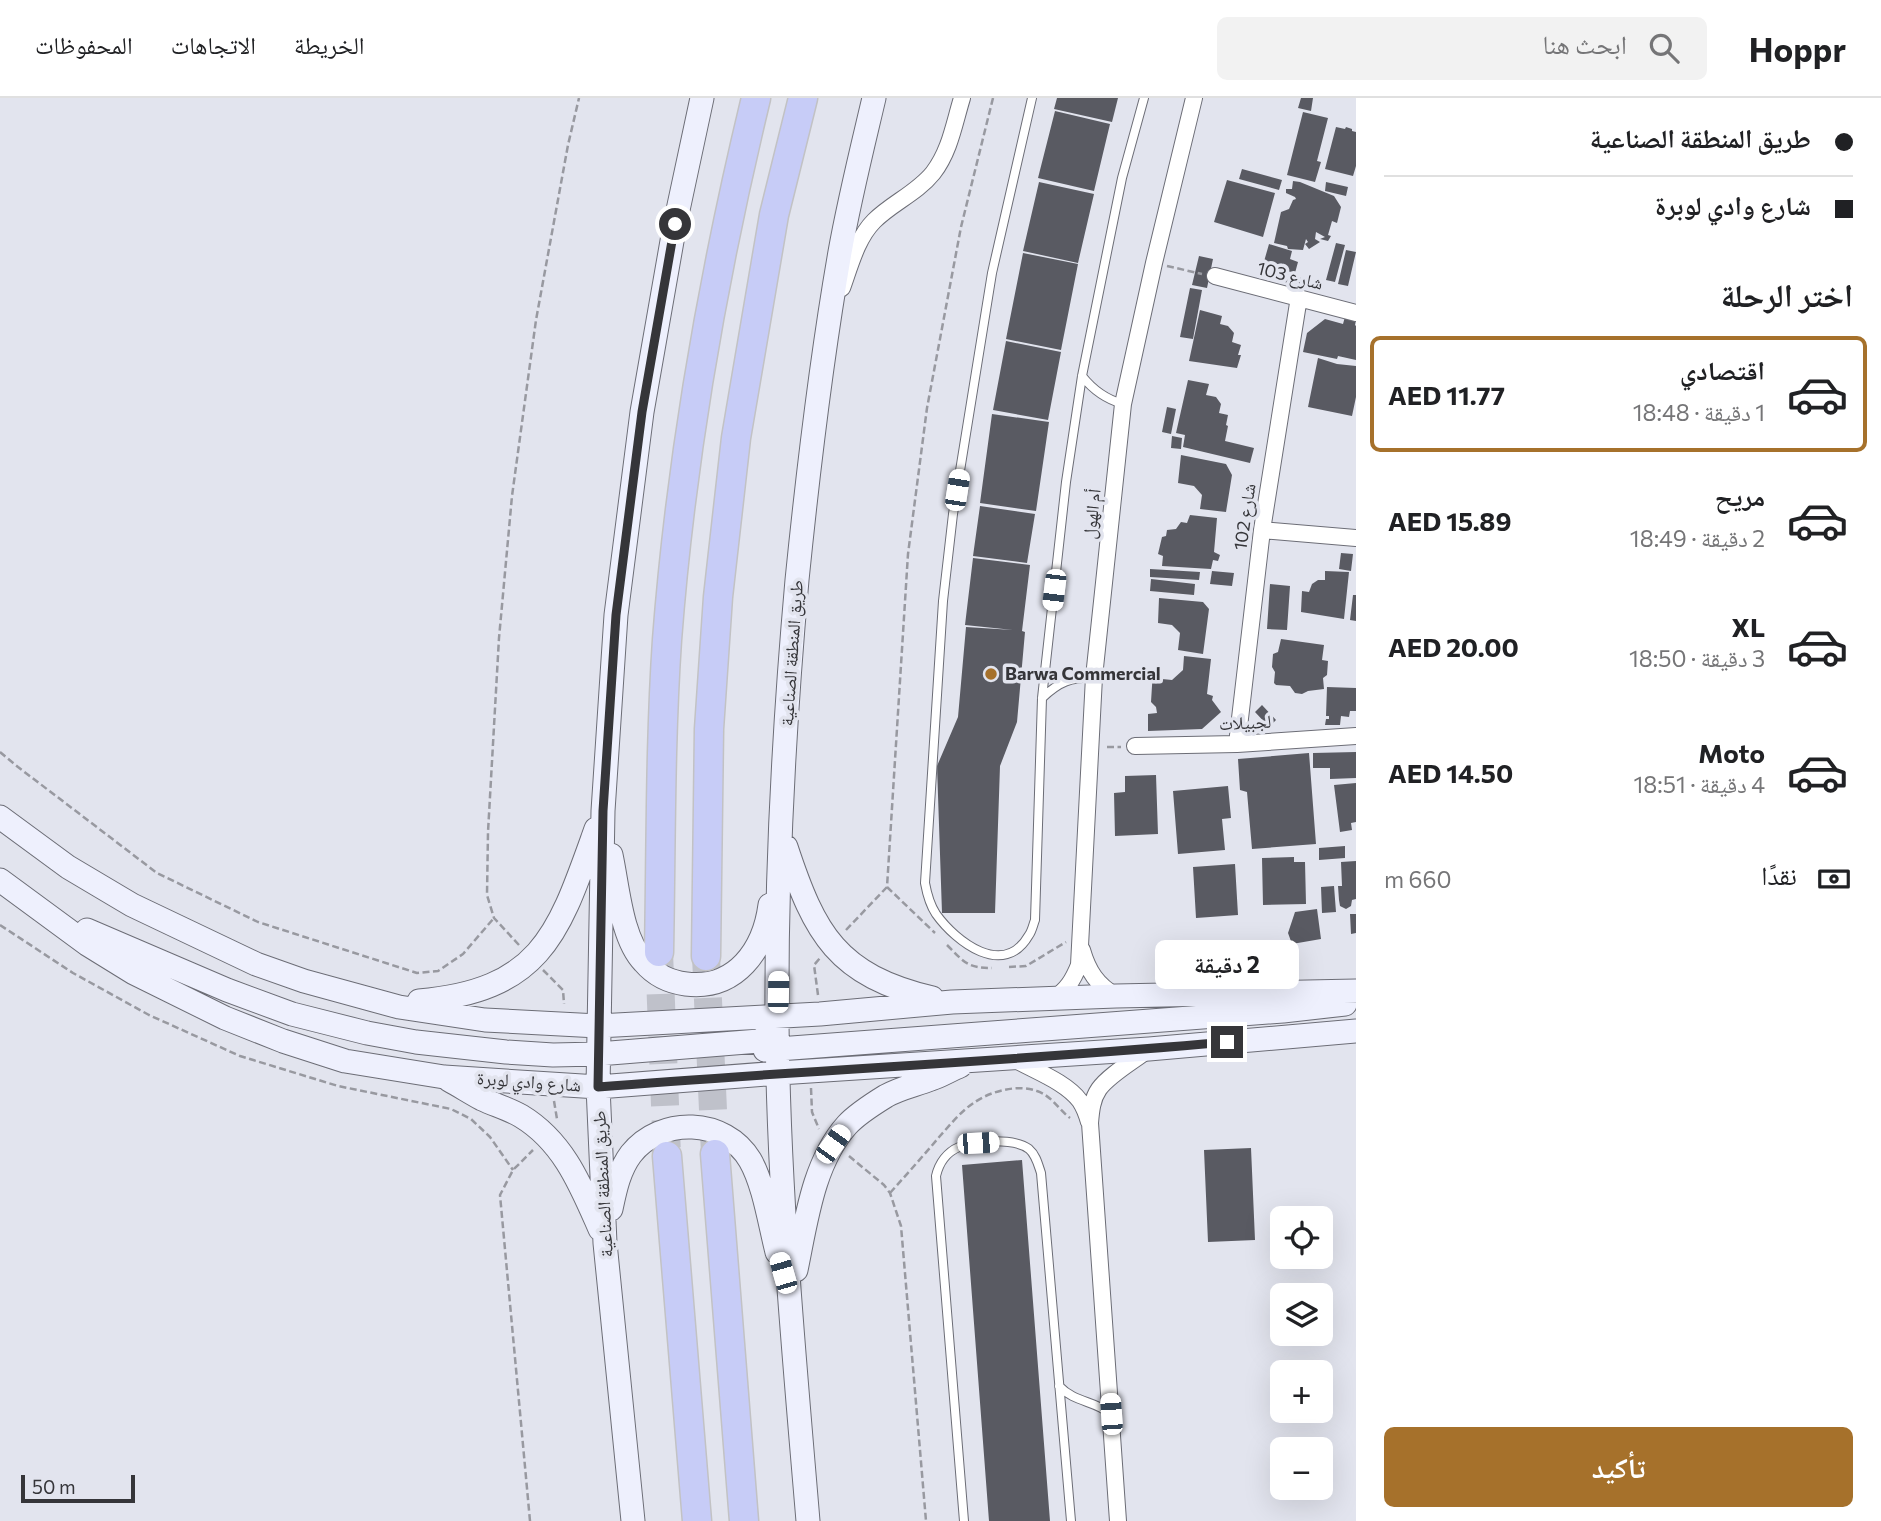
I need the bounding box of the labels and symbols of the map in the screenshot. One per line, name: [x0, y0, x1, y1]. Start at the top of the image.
route start: [659, 208, 691, 240]
street label: شارع 103: [1255, 256, 1326, 295]
car: [944, 468, 971, 512]
street label: شارع 102: [1228, 482, 1261, 552]
street label: أم الهول: [1077, 488, 1107, 540]
car: [1042, 568, 1067, 612]
street label: طريق المنطقة الصناعية: [775, 579, 808, 727]
place label: Barwa Commercial: [1005, 662, 1161, 684]
marker: Barwa Commercial: [983, 666, 999, 682]
street label: لجبيلات: [1218, 710, 1272, 735]
callout: 2 دقيقة: [1155, 940, 1299, 990]
car: [768, 971, 789, 1013]
route end: [1211, 1026, 1243, 1058]
street label: شارع وادي لوبرة: [476, 1066, 582, 1100]
street label: طريق المنطقة الصناعية: [587, 1110, 618, 1258]
car: [813, 1121, 854, 1167]
car: [957, 1131, 1000, 1155]
car: [768, 1250, 799, 1296]
car: [1100, 1392, 1123, 1436]
scale bar: [21, 1472, 135, 1504]

